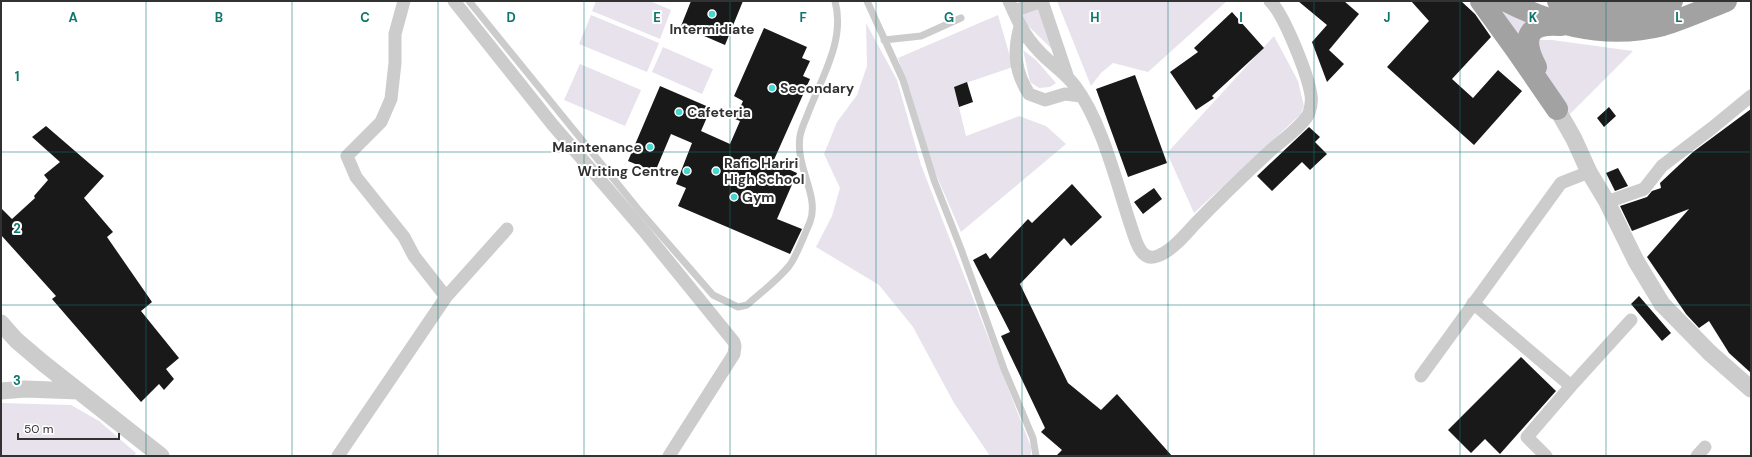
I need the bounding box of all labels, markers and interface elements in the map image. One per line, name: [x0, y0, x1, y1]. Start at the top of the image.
text: A: [68, 9, 78, 26]
text: B: [215, 9, 223, 26]
text: C: [360, 9, 370, 26]
text: D: [506, 9, 516, 26]
text: E: [653, 9, 661, 26]
marker: Intermidiate: [707, 9, 717, 19]
text: F: [799, 9, 807, 26]
text: G: [944, 9, 954, 26]
text: H: [1090, 9, 1100, 26]
text: I: [1239, 9, 1243, 26]
text: J: [1383, 9, 1391, 26]
text: K: [1529, 9, 1538, 26]
text: L: [1675, 9, 1683, 26]
place label: Intermidiate: [670, 20, 754, 38]
text: 1: [15, 68, 19, 85]
place label: Secondary: [780, 79, 855, 97]
marker: Secondary: [767, 83, 777, 93]
place label: Cafeteria: [687, 103, 751, 121]
marker: Cafeteria: [674, 107, 684, 117]
place label: Maintenance: [552, 138, 642, 156]
marker: Maintenance: [645, 142, 655, 152]
place label: Rafic Hariri High School: [724, 154, 805, 188]
place label: Writing Centre: [578, 162, 679, 180]
marker: Writing Centre: [682, 166, 692, 176]
marker: Rafic Hariri High School: [711, 166, 721, 176]
place label: Gym: [742, 188, 775, 206]
marker: Gym: [729, 192, 739, 202]
text: 2: [13, 220, 21, 237]
text: 3: [13, 372, 21, 389]
scale bar: [18, 415, 119, 441]
text: 50 m: [24, 421, 53, 437]

